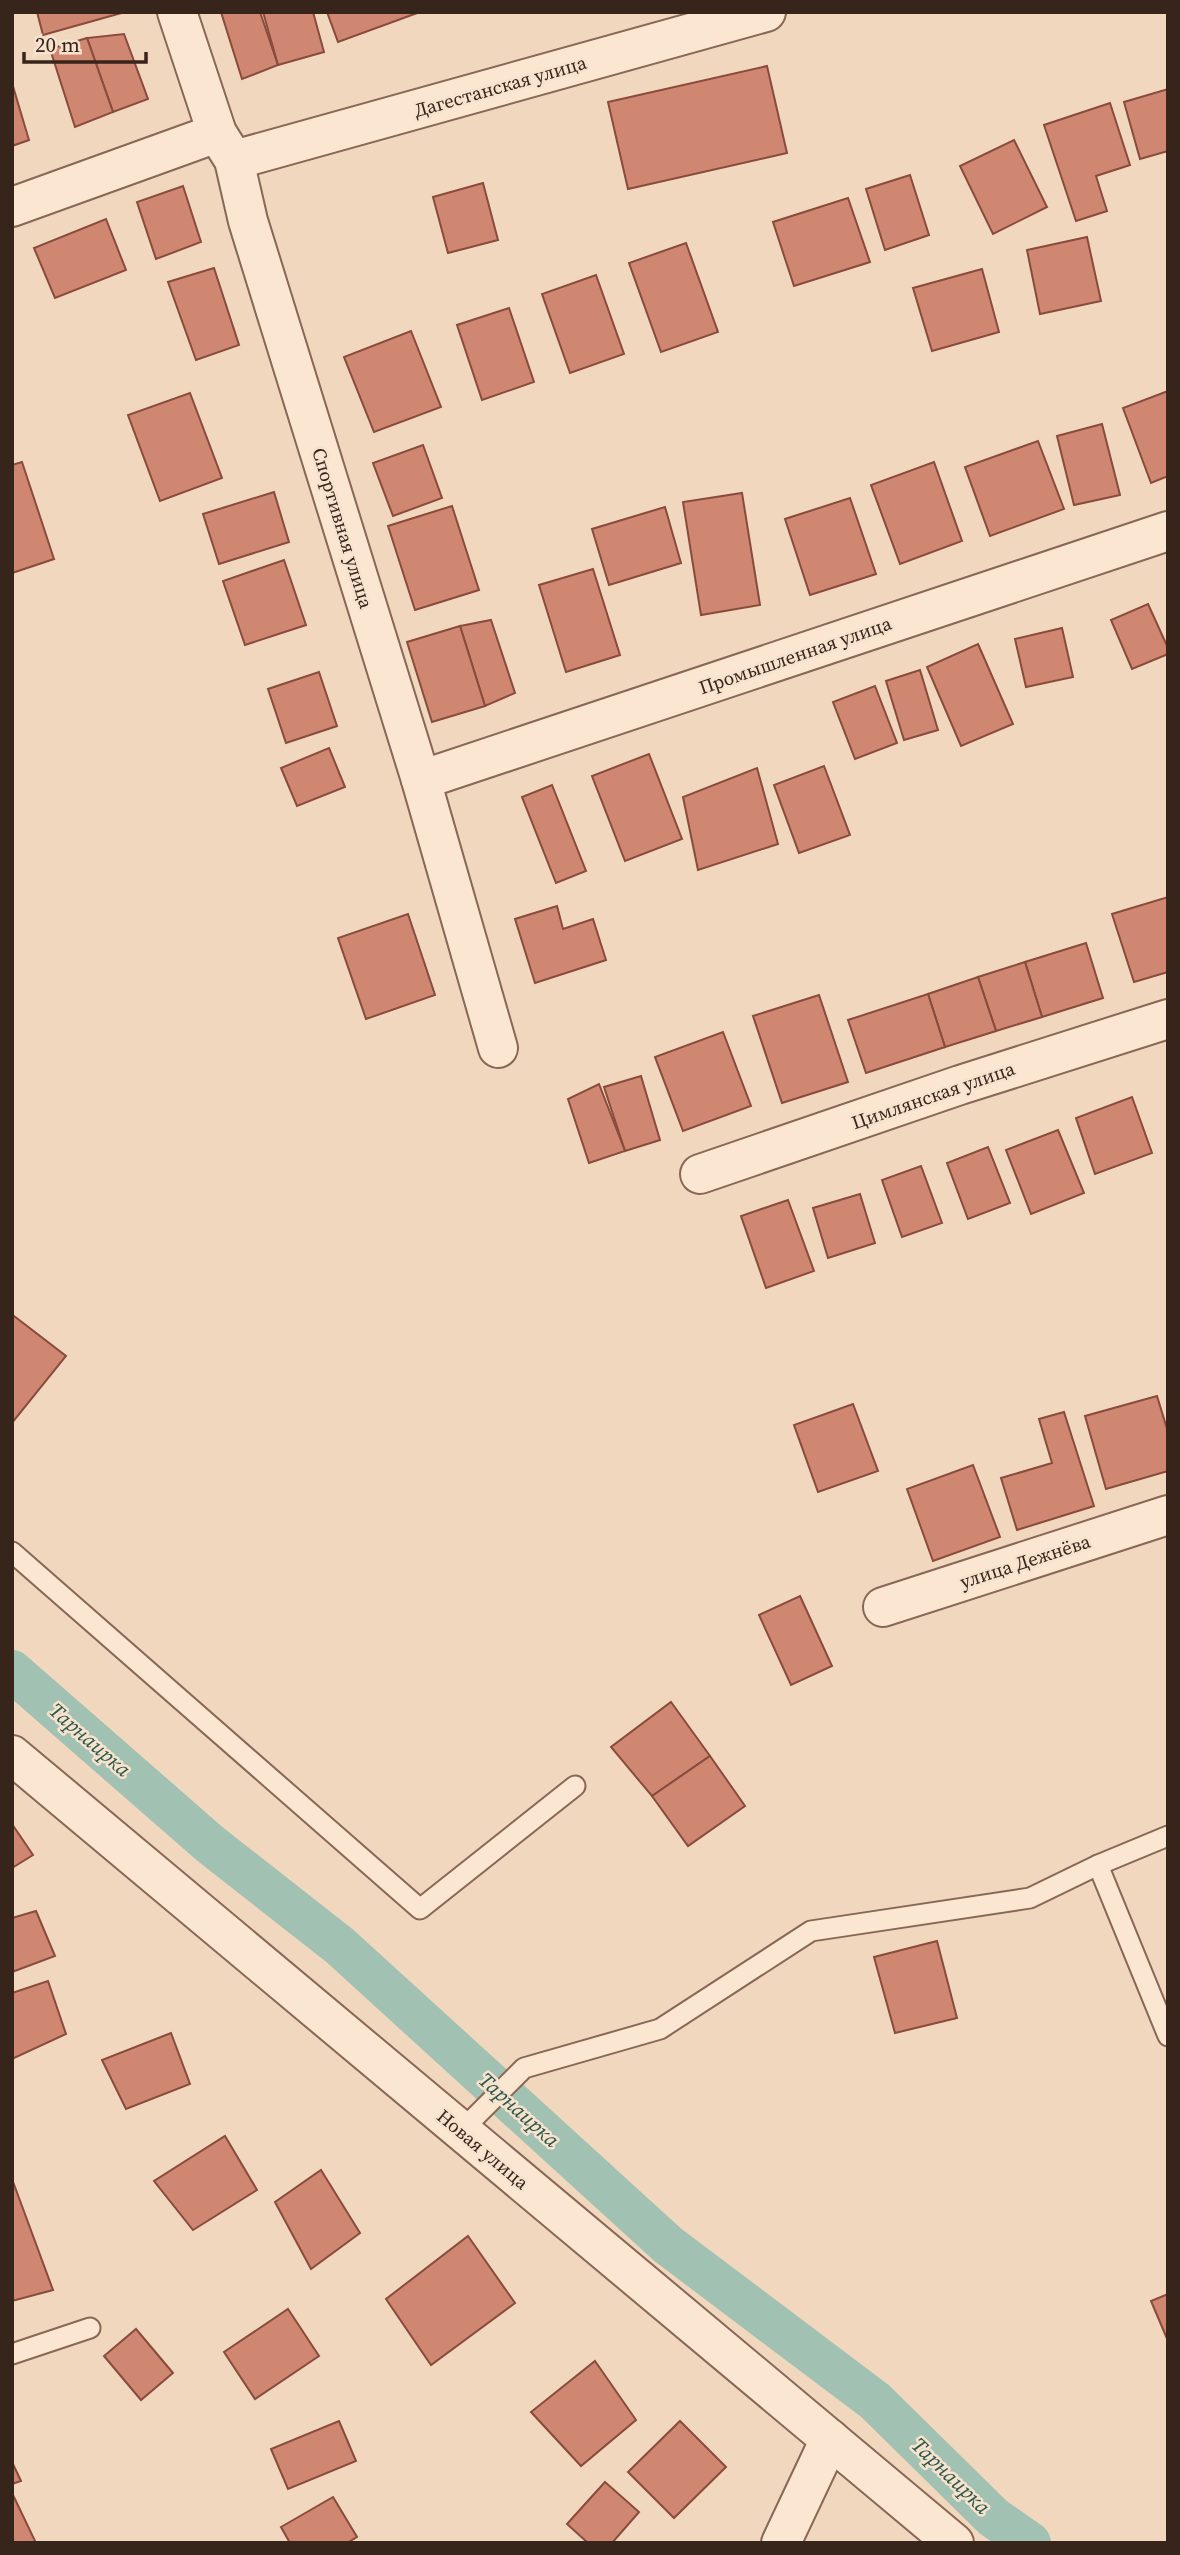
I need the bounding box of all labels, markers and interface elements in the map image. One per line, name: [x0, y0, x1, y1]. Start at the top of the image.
scale bar: [24, 21, 147, 65]
text: 20 m: [35, 30, 80, 59]
street label: Дагестанская улица: [411, 49, 590, 123]
street label: Спортивная улица: [306, 444, 380, 612]
street label: Промышленная улица: [695, 610, 895, 700]
street label: Цимлянская улица: [848, 1055, 1018, 1135]
street label: улица Дежнёва: [956, 1528, 1094, 1594]
water label: Тарнаирка: [43, 1696, 137, 1783]
water label: Тарнаирка: [473, 2066, 566, 2154]
street label: Новая улица: [432, 2103, 535, 2195]
water label: Тарнаирка: [905, 2431, 997, 2521]

